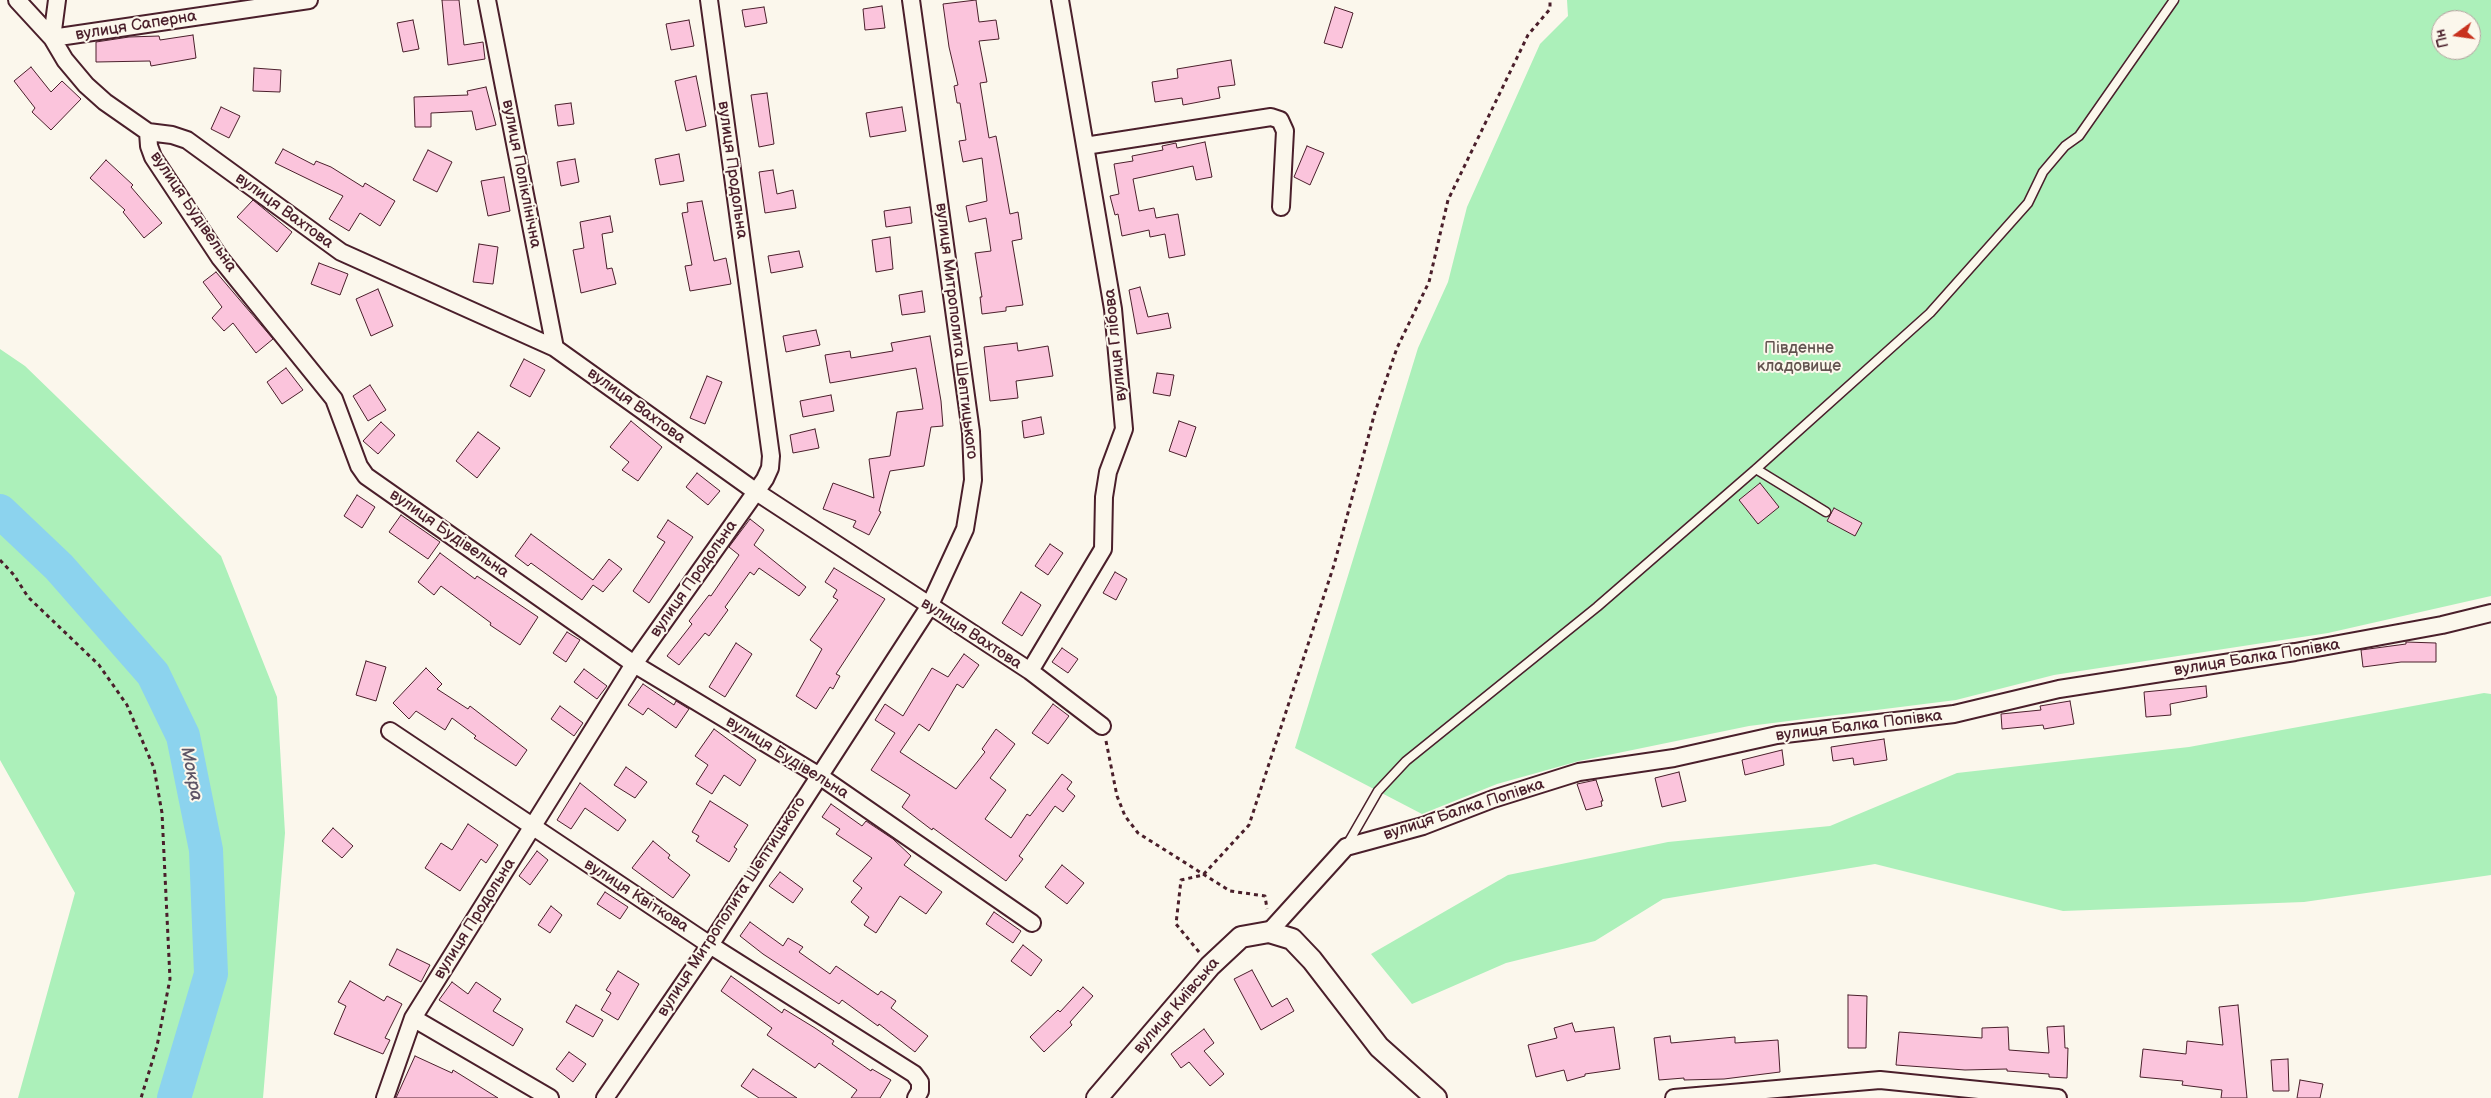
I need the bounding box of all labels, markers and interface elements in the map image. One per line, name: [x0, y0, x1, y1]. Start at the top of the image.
street label: вулиця Саперна: [74, 7, 198, 45]
north arrow: [2431, 10, 2481, 60]
text: Пн: [2431, 27, 2452, 50]
street label: вулиця Поліклінічна: [497, 98, 545, 250]
street label: вулиця Продольна: [713, 100, 751, 240]
street label: вулиця Будівельна: [146, 148, 240, 276]
street label: вулиця Вахтова: [231, 169, 337, 253]
street label: вулиця Митрополита Шептицького: [931, 202, 981, 460]
street label: вулиця Глібова: [1101, 288, 1131, 402]
park label: Південне кладовище: [1757, 339, 1841, 377]
street label: вулиця Вахтова: [583, 364, 689, 448]
street label: вулиця Будівельна: [386, 486, 512, 582]
street label: вулиця Продольна: [646, 517, 742, 641]
street label: вулиця Вахтова: [917, 594, 1025, 674]
street label: вулиця Балка Попівка: [2173, 635, 2341, 681]
street label: вулиця Балка Попівка: [1775, 706, 1943, 746]
street label: вулиця Будівельна: [722, 712, 852, 804]
water label: Мокра: [175, 745, 207, 803]
street label: вулиця Балка Попівка: [1381, 775, 1547, 845]
street label: вулиця Митрополита Шептицького: [654, 794, 810, 1020]
street label: вулиця Продольна: [430, 855, 520, 983]
street label: вулиця Квіткова: [580, 855, 692, 937]
street label: вулиця Київська: [1130, 954, 1224, 1058]

